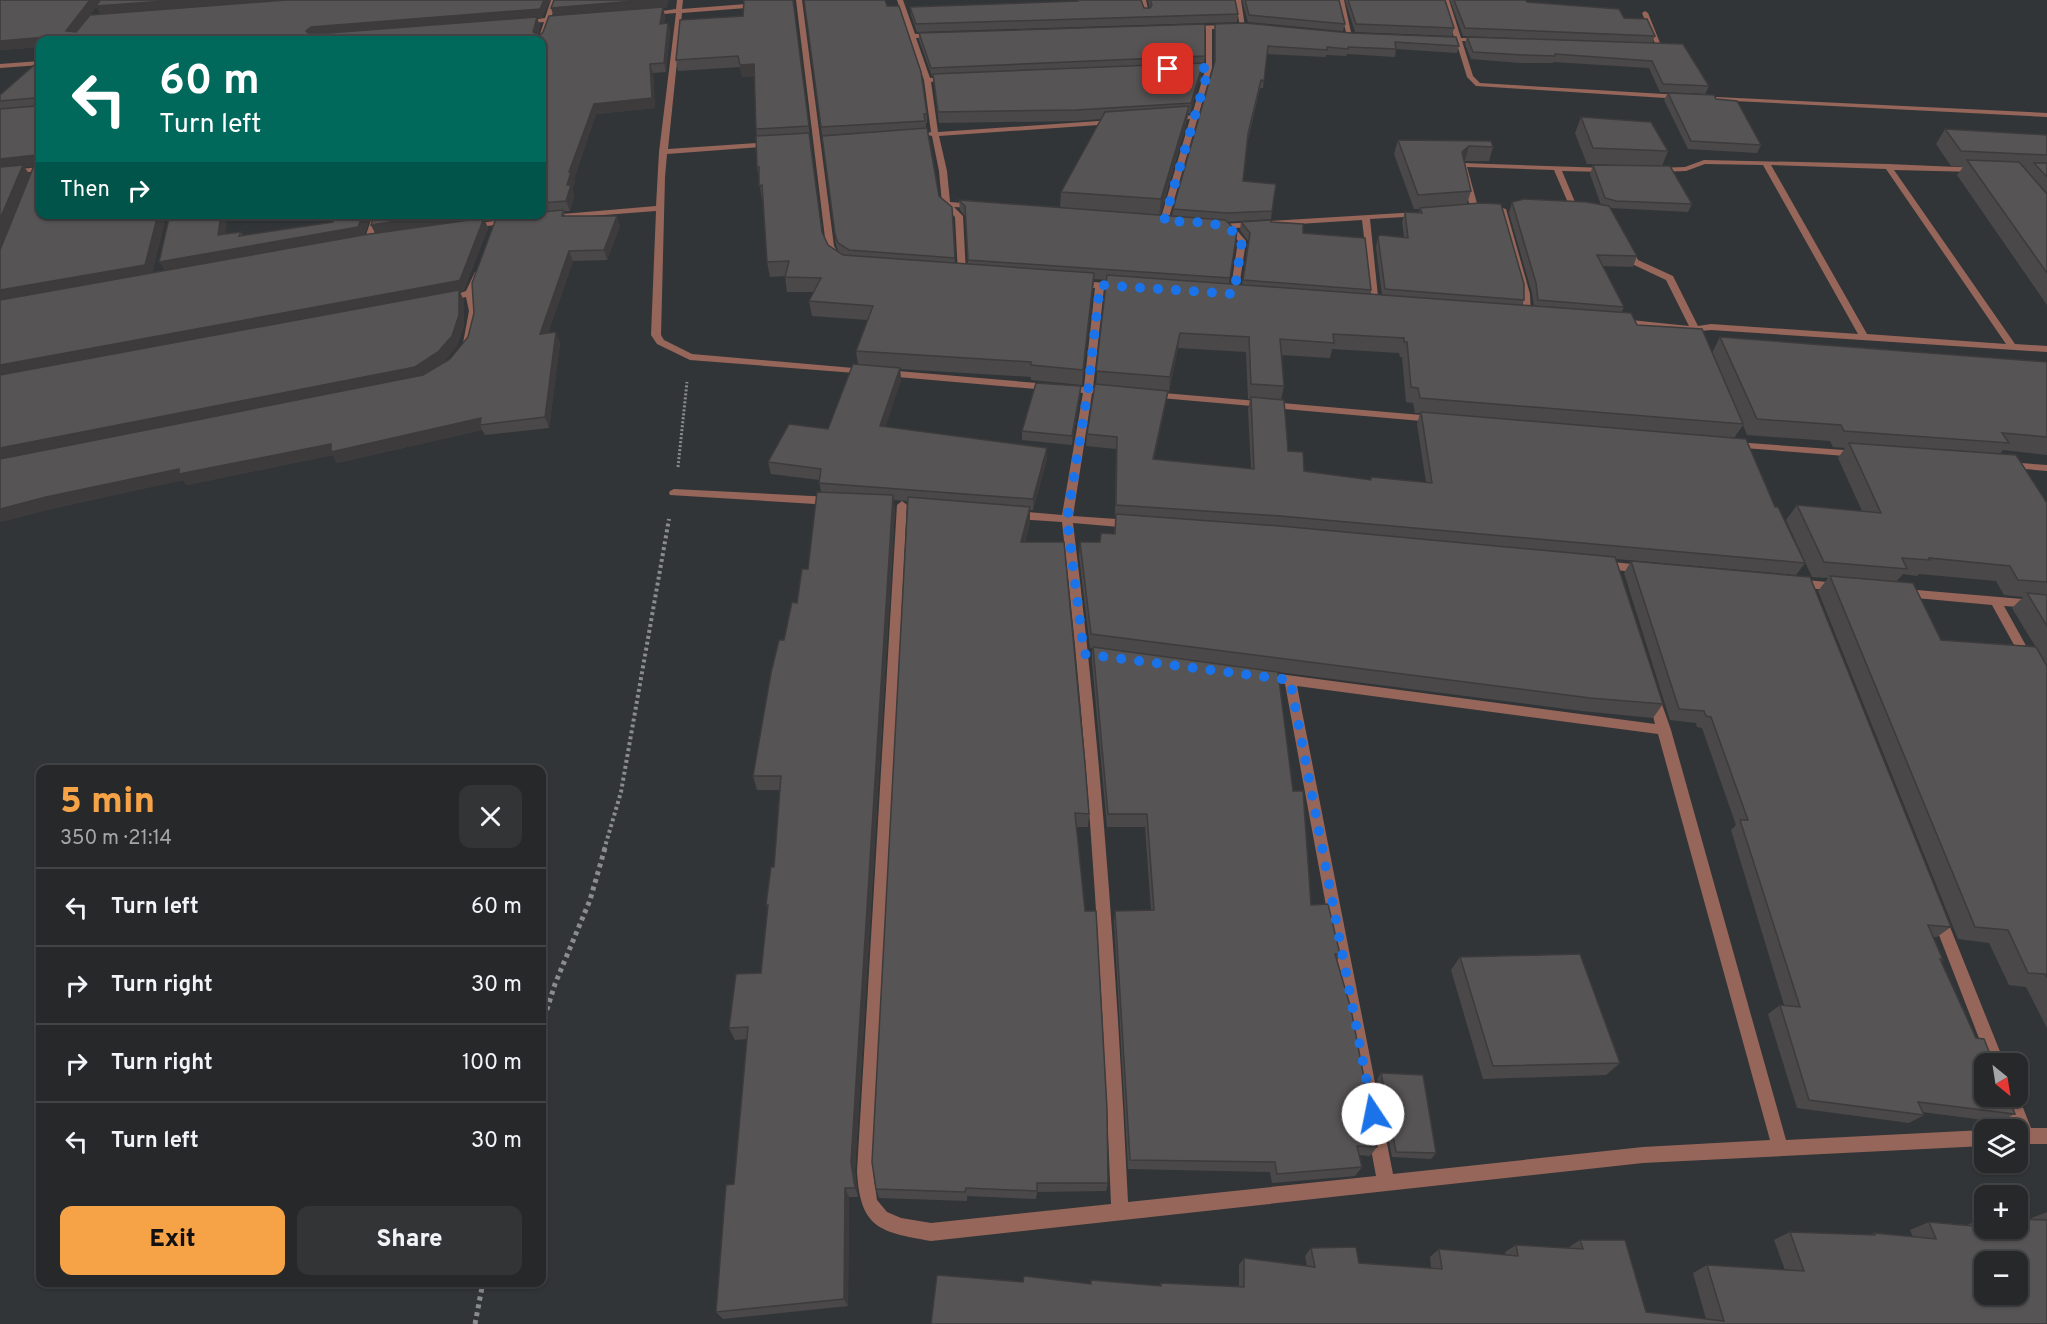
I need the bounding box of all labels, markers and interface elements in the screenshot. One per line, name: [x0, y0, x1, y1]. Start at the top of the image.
pin: [1142, 43, 1193, 94]
icon: arrive: [1151, 52, 1184, 85]
text: 60 m: [159, 56, 260, 109]
icon: left: [60, 60, 138, 138]
text: Turn left: [159, 108, 261, 142]
icon: right: [122, 174, 155, 207]
text: Then: [60, 177, 110, 204]
text: 5 min: [60, 780, 155, 826]
button: close: [459, 785, 522, 848]
text: 350 m · 21:14: [60, 826, 172, 852]
icon: left: [60, 891, 93, 924]
text: Turn left: [111, 894, 199, 921]
text: 60 m: [471, 894, 522, 921]
icon: right: [60, 969, 93, 1002]
text: Turn right: [111, 972, 213, 999]
text: 30 m: [471, 972, 522, 999]
icon: right: [60, 1047, 93, 1080]
text: Turn right: [111, 1050, 213, 1077]
text: 100 m: [462, 1050, 522, 1077]
north arrow: [1974, 1053, 2028, 1107]
map controls: [1974, 1053, 2028, 1305]
position arrow: [1341, 1082, 1405, 1146]
button: layers: [1974, 1119, 2028, 1173]
icon: left: [60, 1125, 93, 1158]
text: Turn left: [111, 1128, 199, 1155]
text: 30 m: [471, 1128, 522, 1155]
button: +: [1974, 1185, 2028, 1239]
button: Exit: [60, 1206, 285, 1275]
button: Share: [297, 1206, 522, 1275]
button: −: [1974, 1251, 2028, 1305]

